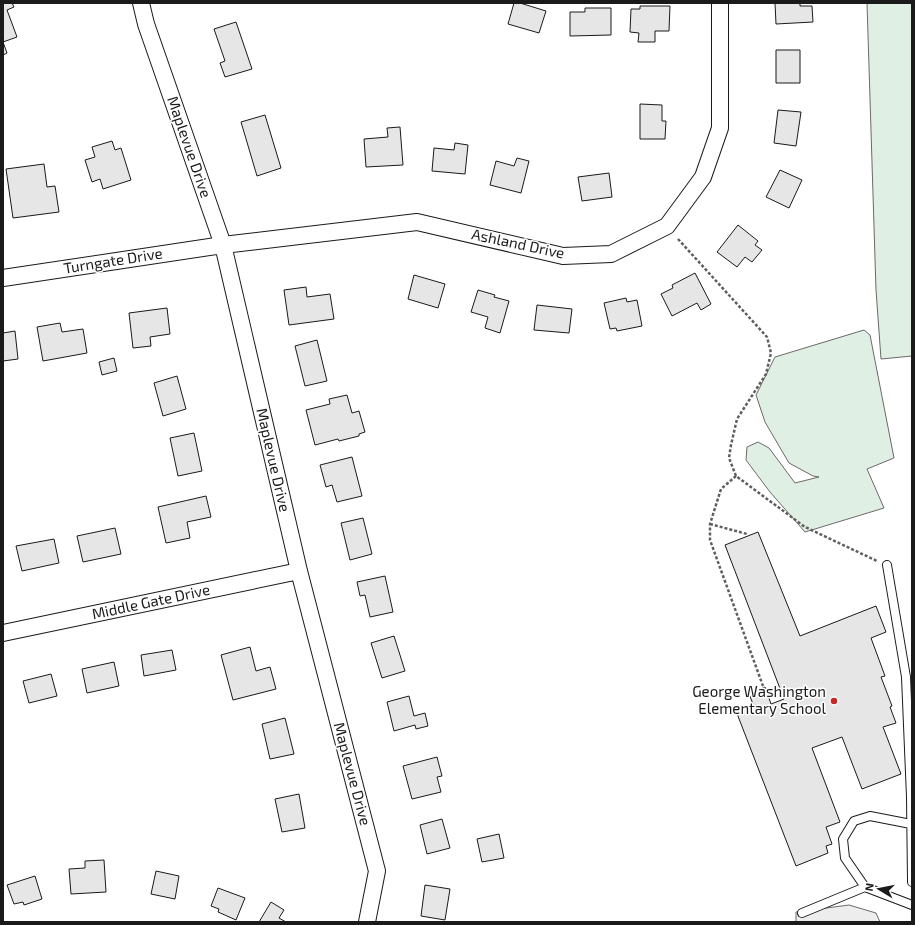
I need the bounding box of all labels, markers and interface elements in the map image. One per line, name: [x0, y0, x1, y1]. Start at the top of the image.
street label: Maplevue Drive: [164, 94, 216, 200]
street label: Ashland Drive: [470, 224, 566, 262]
street label: Turngate Drive: [62, 243, 164, 277]
street label: Maplevue Drive: [253, 406, 295, 513]
street label: Middle Gate Drive: [90, 580, 212, 622]
place label: George Washington Elementary School: [692, 682, 827, 717]
marker: George Washington Elementary School: [829, 696, 839, 706]
street label: Maplevue Drive: [331, 720, 375, 827]
north arrow: [859, 869, 899, 909]
text: N: [862, 882, 876, 892]

